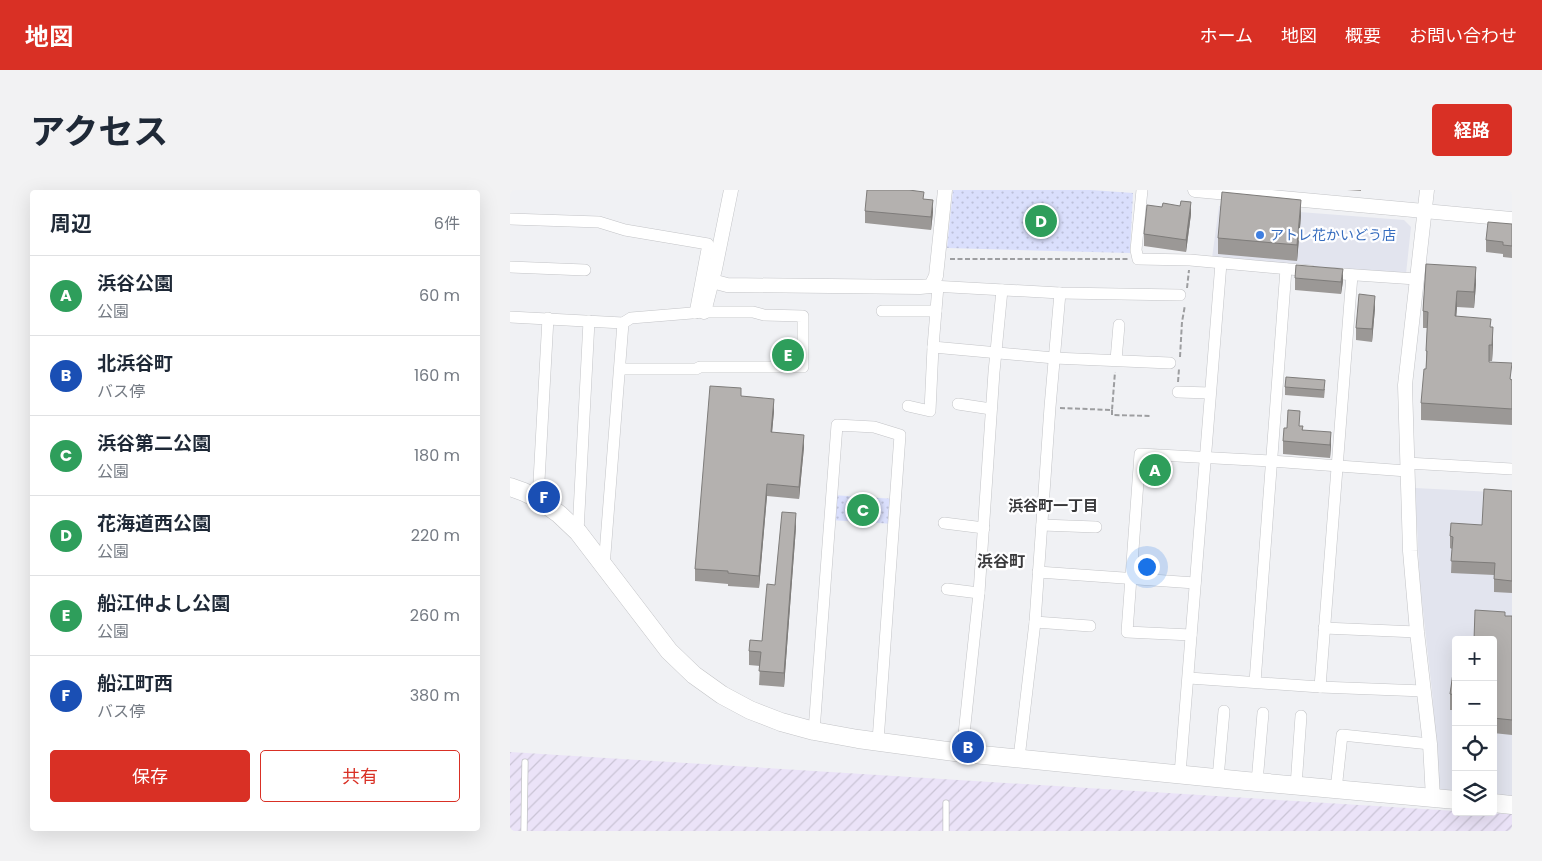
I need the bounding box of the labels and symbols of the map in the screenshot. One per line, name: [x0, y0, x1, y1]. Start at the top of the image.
pin: D: [1025, 202, 1057, 240]
place label: アトレ花かいどう店: [1270, 225, 1396, 245]
marker: アトレ花かいどう店: [1254, 229, 1266, 241]
pin: E: [772, 336, 804, 374]
pin: A: [1139, 451, 1171, 489]
pin: F: [528, 478, 560, 516]
pin: C: [847, 491, 879, 529]
district label: 浜谷町一丁目: [1008, 495, 1098, 516]
district label: 浜谷町: [977, 550, 1025, 573]
your location: [1134, 554, 1160, 580]
pin: B: [952, 728, 984, 766]

